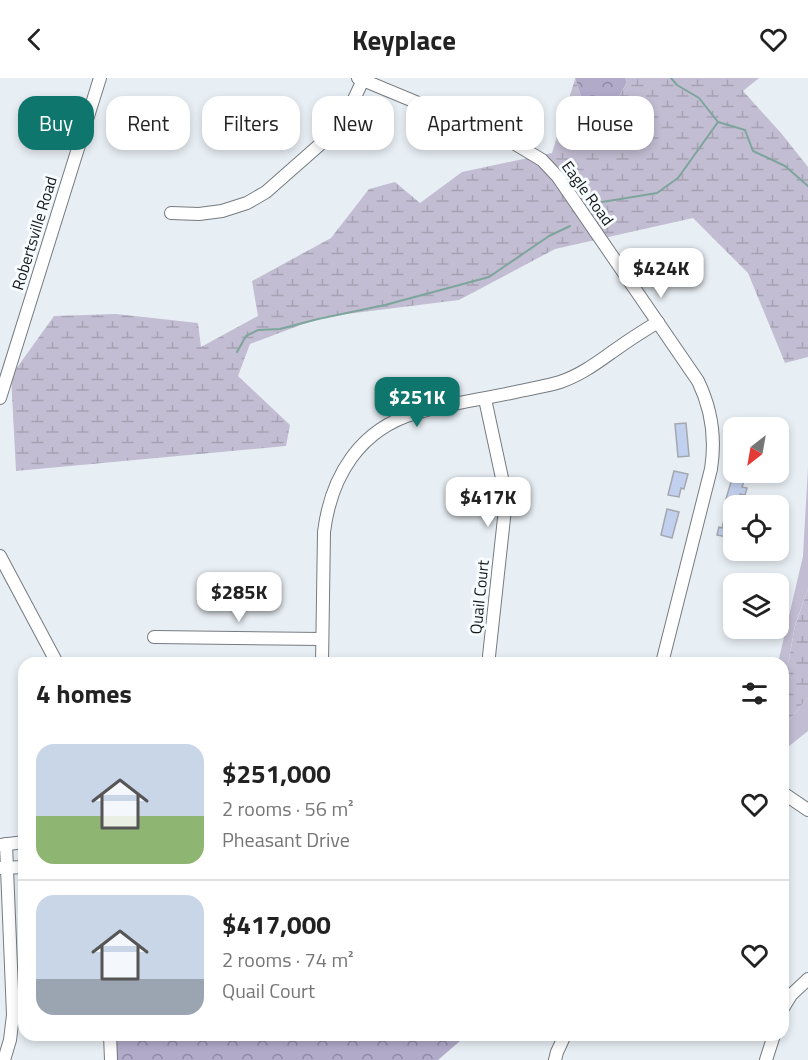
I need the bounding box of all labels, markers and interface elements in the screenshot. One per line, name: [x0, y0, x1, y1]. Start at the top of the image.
text: Keyplace: [352, 19, 456, 60]
icon: back: [18, 23, 51, 56]
icon: heart: [757, 23, 790, 56]
chip: Buy: [18, 96, 94, 150]
chip: Rent: [106, 96, 190, 150]
chip: Filters: [202, 96, 300, 150]
chip: New: [312, 96, 394, 150]
chip: Apartment: [406, 96, 544, 150]
chip: House: [556, 96, 654, 150]
street label: Eagle Road: [556, 156, 620, 230]
street label: Robertsville Road: [5, 173, 63, 293]
pin: $424K: [619, 248, 703, 299]
text: $424K: [633, 252, 689, 283]
pin: $251K: [375, 377, 459, 428]
text: $251K: [389, 381, 445, 412]
north arrow: [723, 417, 789, 483]
map controls: [723, 417, 789, 639]
pin: $417K: [446, 477, 530, 528]
text: $417K: [460, 481, 516, 512]
button: locate: [723, 495, 789, 561]
street label: Quail Court: [463, 558, 495, 635]
pin: $285K: [197, 572, 281, 623]
button: layers: [723, 573, 789, 639]
text: $285K: [211, 576, 267, 607]
text: 4 homes: [36, 674, 132, 713]
icon: filters: [738, 677, 771, 710]
text: $251,000: [222, 754, 331, 793]
icon: home: [84, 768, 156, 840]
icon: heart: [738, 788, 771, 821]
text: 2 rooms · 56 m²: [222, 793, 354, 824]
text: Pheasant Drive: [222, 824, 350, 855]
text: $417,000: [222, 905, 331, 944]
icon: home: [84, 919, 156, 991]
icon: heart: [738, 939, 771, 972]
text: 2 rooms · 74 m²: [222, 944, 354, 975]
text: Quail Court: [222, 975, 315, 1006]

